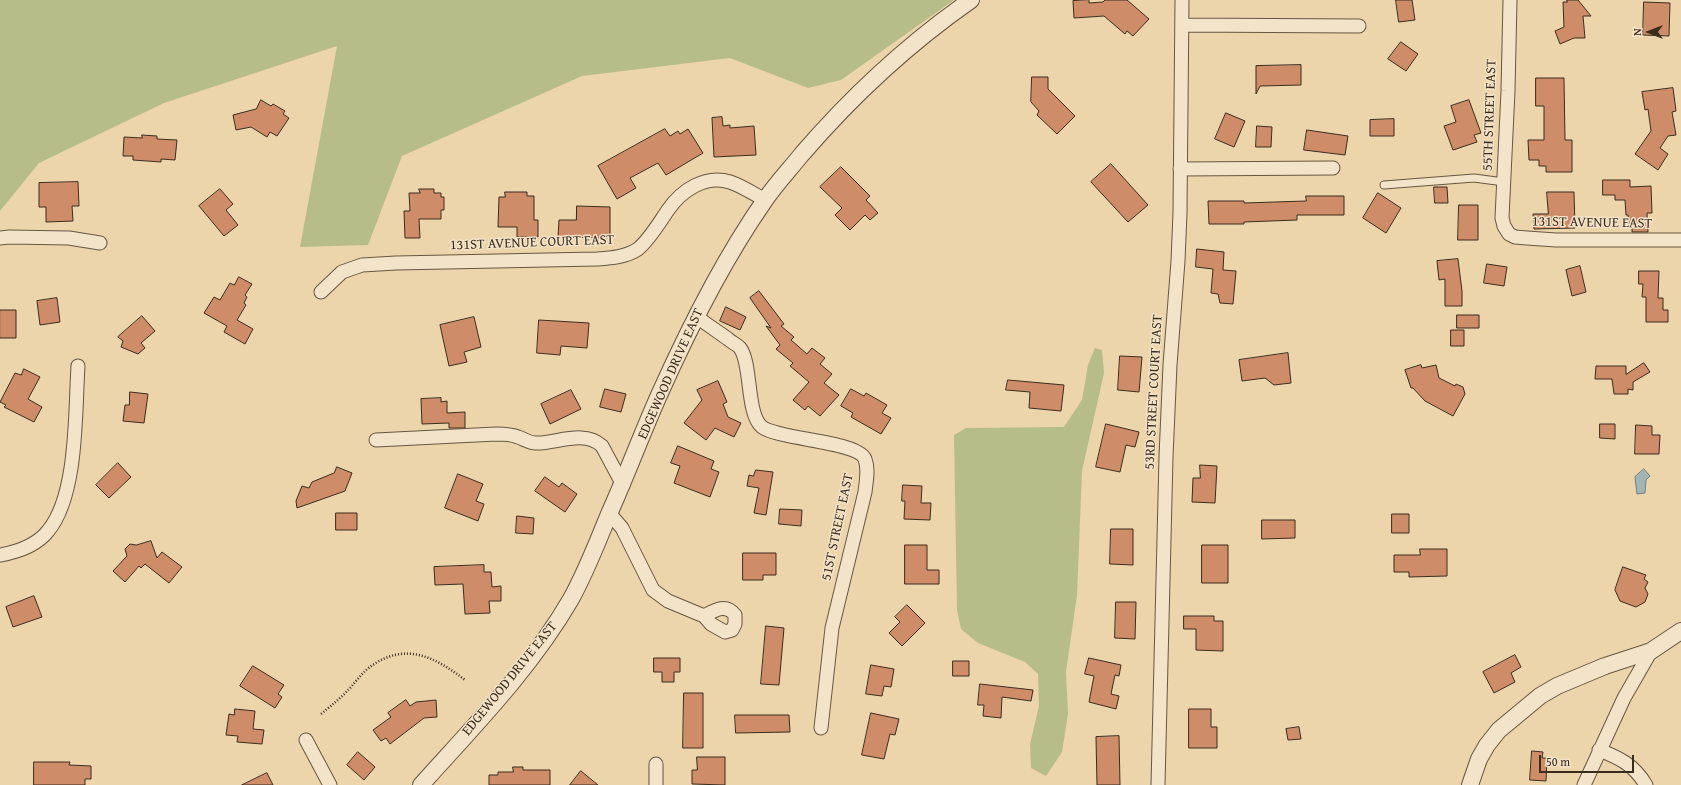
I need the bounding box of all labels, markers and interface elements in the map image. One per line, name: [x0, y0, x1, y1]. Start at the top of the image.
north arrow: [1629, 12, 1669, 52]
text: N: [1629, 28, 1645, 36]
street label: 55TH STREET EAST: [1480, 59, 1500, 171]
street label: 131ST AVENUE EAST: [1532, 214, 1652, 232]
street label: 131ST AVENUE COURT EAST: [450, 232, 614, 254]
street label: EDGEWOOD DRIVE EAST: [635, 306, 707, 442]
street label: 53RD STREET COURT EAST: [1142, 314, 1166, 470]
street label: 51ST STREET EAST: [818, 472, 858, 582]
street label: EDGEWOOD DRIVE EAST: [459, 619, 561, 739]
scale bar: [1541, 747, 1636, 773]
text: 50 m: [1546, 753, 1570, 770]

